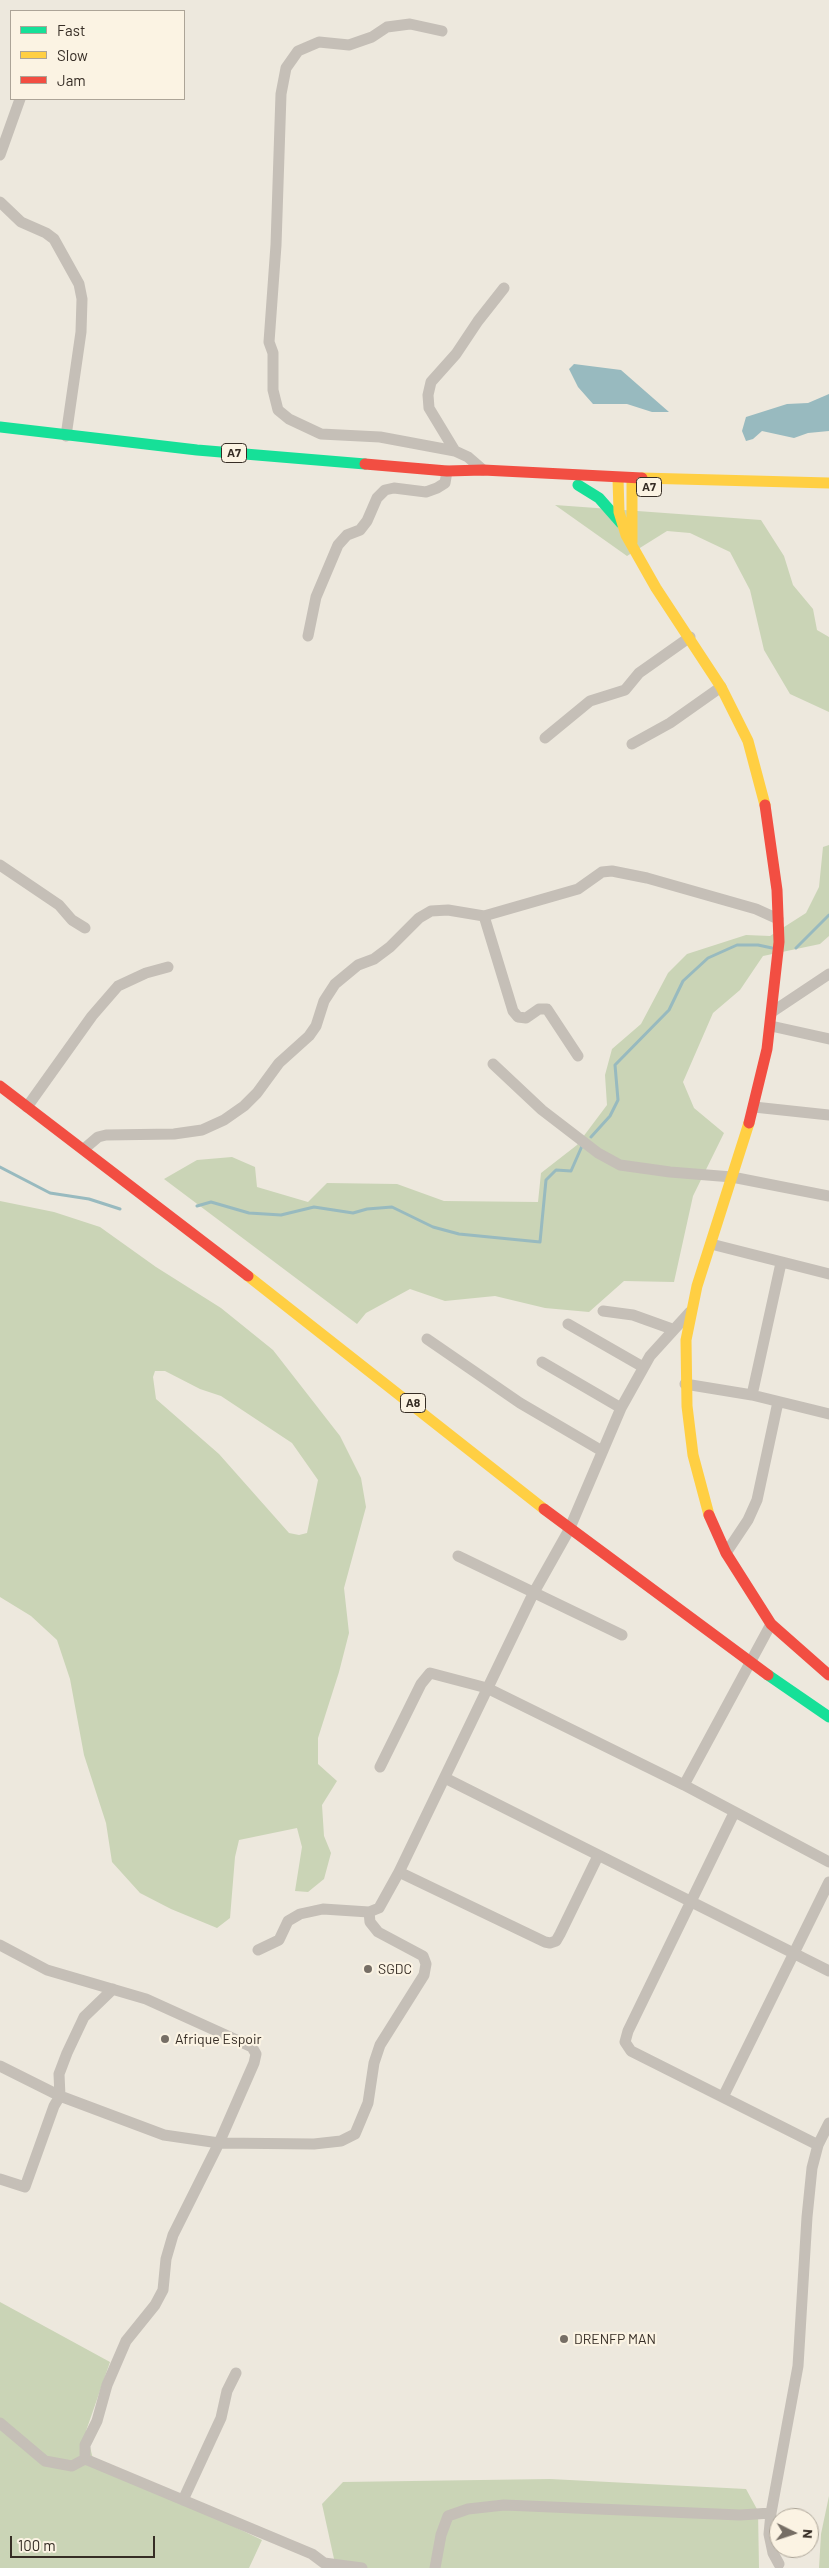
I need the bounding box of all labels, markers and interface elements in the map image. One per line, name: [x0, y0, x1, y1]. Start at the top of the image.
legend: [10, 10, 185, 100]
text: Fast: [57, 21, 85, 39]
text: Slow: [57, 46, 88, 64]
text: Jam: [57, 71, 86, 89]
road number: A7: [222, 443, 246, 462]
road number: A7: [636, 478, 662, 497]
road number: A8: [400, 1394, 426, 1412]
place label: SGDC: [378, 1961, 412, 1977]
marker: SGDC: [362, 1963, 374, 1975]
place label: Afrique Espoir: [175, 2031, 262, 2047]
marker: Afrique Espoir: [159, 2033, 171, 2045]
place label: DRENFP MAN: [574, 2331, 656, 2347]
marker: DRENFP MAN: [558, 2333, 570, 2345]
north arrow: [769, 2508, 819, 2558]
scale bar: [12, 2526, 158, 2558]
text: N: [800, 2529, 817, 2539]
text: 100 m: [18, 2536, 56, 2554]

